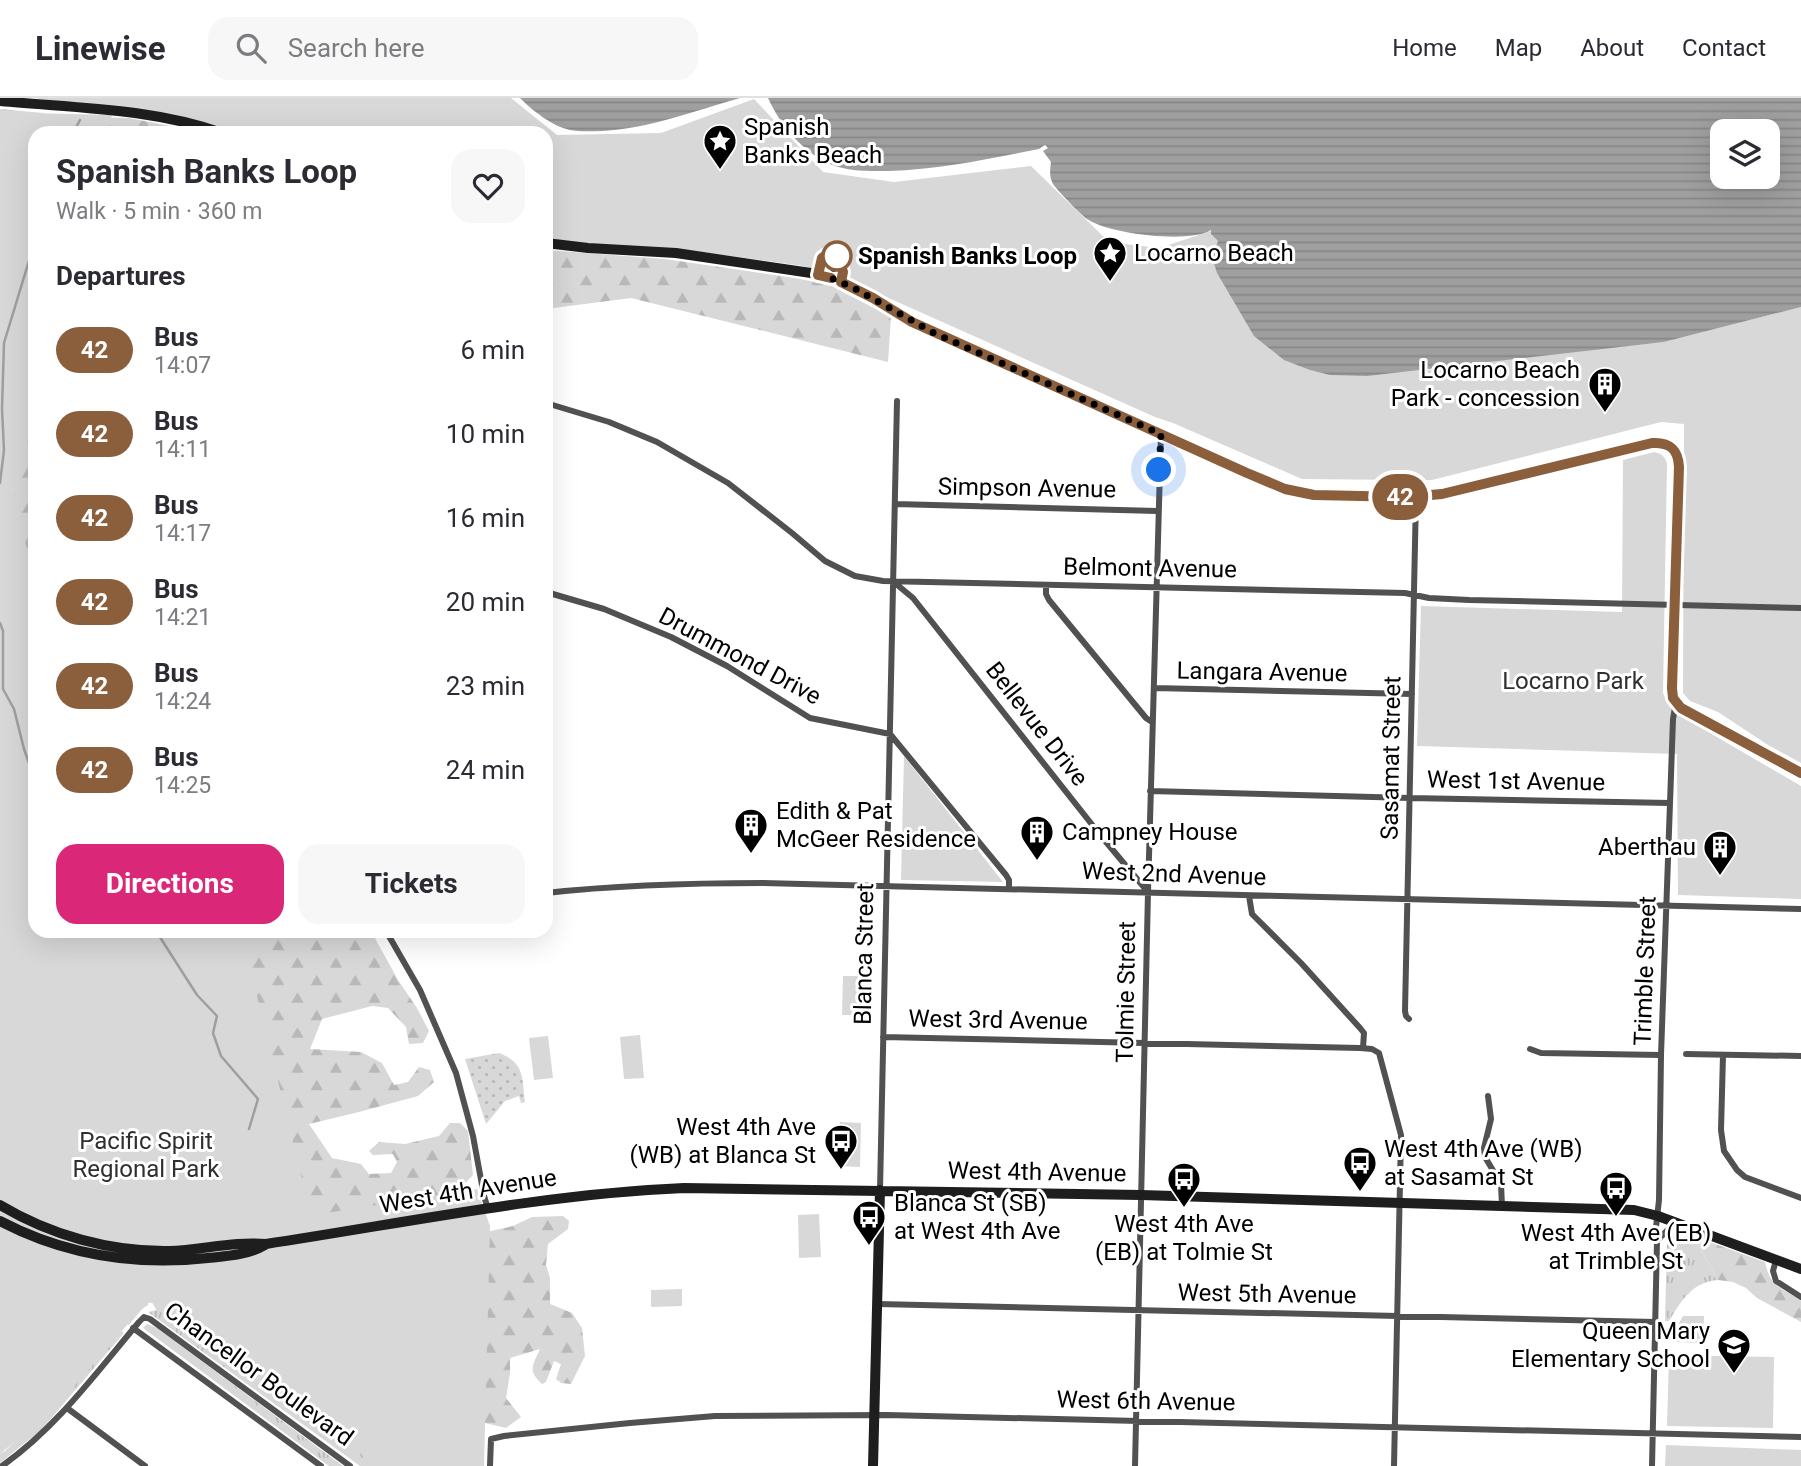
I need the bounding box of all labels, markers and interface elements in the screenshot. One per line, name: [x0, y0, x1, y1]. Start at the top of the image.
search box: [208, 17, 698, 80]
text: Linewise: [35, 29, 166, 68]
icon: search: [232, 29, 270, 67]
text: Search here: [288, 33, 424, 63]
text: Home: [1392, 34, 1457, 62]
text: Map: [1495, 34, 1542, 62]
text: About: [1580, 34, 1644, 62]
text: Contact: [1682, 34, 1766, 62]
place label: Spanish Banks Beach: [744, 113, 882, 169]
map controls: [1710, 119, 1780, 189]
button: layers: [1710, 119, 1780, 189]
place icon: Spanish Banks Beach: [701, 122, 739, 171]
button: heart: [451, 149, 525, 223]
text: Spanish Banks Loop: [56, 152, 357, 191]
text: Walk · 5 min · 360 m: [56, 198, 262, 225]
place icon: Locarno Beach: [1091, 234, 1129, 283]
place label: Locarno Beach: [1134, 239, 1294, 267]
marker: Spanish Banks Loop: [822, 241, 852, 271]
place label: Spanish Banks Loop: [858, 242, 1077, 270]
text: Departures: [56, 261, 186, 291]
text: Bus: [154, 322, 199, 352]
text: 6 min: [460, 335, 525, 365]
text: 42: [81, 336, 108, 364]
text: 14:07: [154, 352, 211, 379]
place label: Locarno Beach Park - concession: [1391, 356, 1580, 412]
building icon: Locarno Beach Park - concession: [1586, 365, 1624, 414]
text: Bus: [154, 406, 199, 436]
text: 10 min: [446, 419, 525, 449]
text: 42: [81, 420, 108, 448]
text: 14:11: [154, 436, 211, 463]
your location: [1141, 452, 1176, 487]
street label: Simpson Avenue: [938, 472, 1116, 504]
line badge: 42: [1368, 474, 1432, 520]
text: 42: [1386, 483, 1414, 511]
text: Bus: [154, 490, 199, 520]
text: 16 min: [446, 503, 525, 533]
text: 42: [81, 504, 108, 532]
text: 14:17: [154, 520, 211, 547]
street label: Belmont Avenue: [1063, 552, 1237, 584]
text: Bus: [154, 574, 199, 604]
text: 20 min: [446, 587, 525, 617]
text: 42: [81, 588, 108, 616]
street label: Drummond Drive: [654, 601, 826, 711]
text: 14:21: [154, 604, 211, 631]
street label: Bellevue Drive: [980, 657, 1094, 791]
street label: Langara Avenue: [1176, 657, 1348, 687]
text: Bus: [154, 658, 199, 688]
park label: Locarno Park: [1502, 667, 1645, 695]
text: 23 min: [446, 671, 525, 701]
text: 42: [81, 672, 108, 700]
street label: Sasamat Street: [1376, 676, 1406, 840]
text: 14:24: [154, 688, 211, 715]
text: Bus: [154, 742, 199, 772]
text: 24 min: [446, 755, 525, 785]
text: 42: [81, 756, 108, 784]
street label: West 1st Avenue: [1427, 765, 1605, 797]
text: 14:25: [154, 772, 211, 799]
place label: Edith & Pat McGeer Residence: [776, 797, 976, 853]
building icon: Edith & Pat McGeer Residence: [732, 806, 770, 855]
building icon: Campney House: [1018, 813, 1056, 862]
place label: Campney House: [1062, 818, 1238, 846]
building icon: Aberthau: [1701, 828, 1739, 877]
place label: Aberthau: [1598, 833, 1696, 861]
button: Directions: [56, 844, 284, 924]
button: Tickets: [298, 844, 525, 924]
street label: West 2nd Avenue: [1081, 857, 1267, 891]
street label: Blanca Street: [849, 883, 879, 1025]
street label: Trimble Street: [1628, 896, 1662, 1046]
street label: Tolmie Street: [1111, 921, 1141, 1063]
street label: West 3rd Avenue: [908, 1004, 1088, 1036]
place label: West 4th Ave (WB) at Blanca St: [629, 1113, 816, 1169]
bus stop icon: West 4th Ave (WB) at Blanca St: [822, 1122, 860, 1171]
park label: Pacific Spirit Regional Park: [73, 1127, 220, 1183]
place label: West 4th Ave (WB) at Sasamat St: [1384, 1135, 1583, 1191]
bus stop icon: West 4th Ave (WB) at Sasamat St: [1341, 1144, 1379, 1193]
street label: West 4th Avenue: [947, 1156, 1127, 1188]
bus stop icon: West 4th Ave (EB) at Tolmie St: [1165, 1160, 1203, 1209]
street label: West 4th Avenue: [377, 1163, 559, 1219]
bus stop icon: West 4th Ave (EB) at Trimble St: [1597, 1169, 1635, 1218]
place label: Blanca St (SB) at West 4th Ave: [894, 1189, 1061, 1245]
bus stop icon: Blanca St (SB) at West 4th Ave: [850, 1198, 888, 1247]
place label: West 4th Ave (EB) at Tolmie St: [1095, 1210, 1273, 1266]
place label: West 4th Ave (EB) at Trimble St: [1521, 1219, 1711, 1275]
street label: West 5th Avenue: [1177, 1278, 1357, 1310]
street label: Chancellor Boulevard: [159, 1296, 359, 1452]
place label: Queen Mary Elementary School: [1511, 1317, 1711, 1373]
school or university icon: Queen Mary Elementary School: [1715, 1326, 1753, 1375]
street label: West 6th Avenue: [1056, 1385, 1236, 1417]

